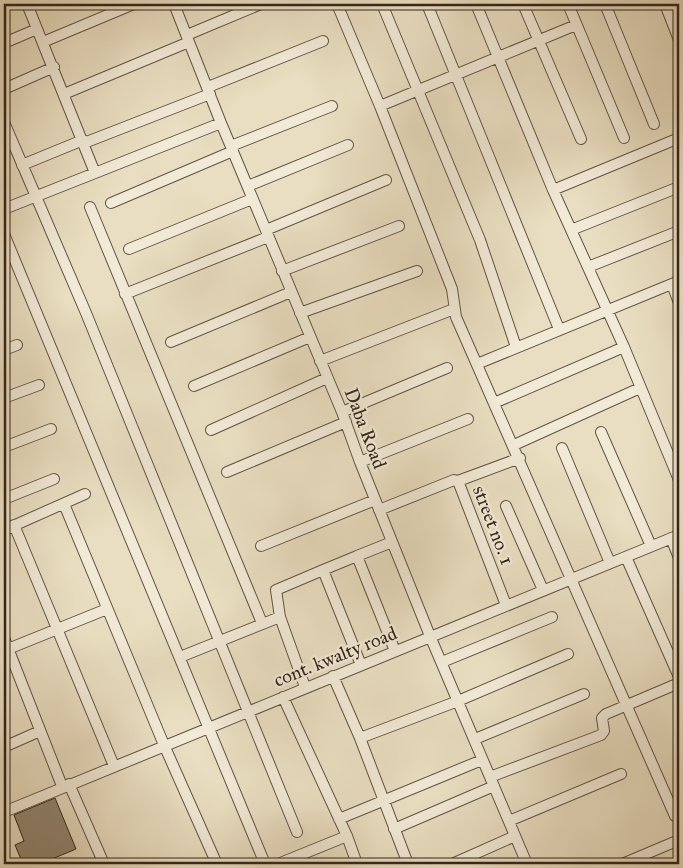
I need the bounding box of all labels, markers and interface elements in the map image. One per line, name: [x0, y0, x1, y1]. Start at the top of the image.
street label: Daba Road: [340, 384, 392, 472]
street label: street no. 1: [468, 482, 519, 568]
street label: cont. kwalty road: [270, 621, 401, 692]

